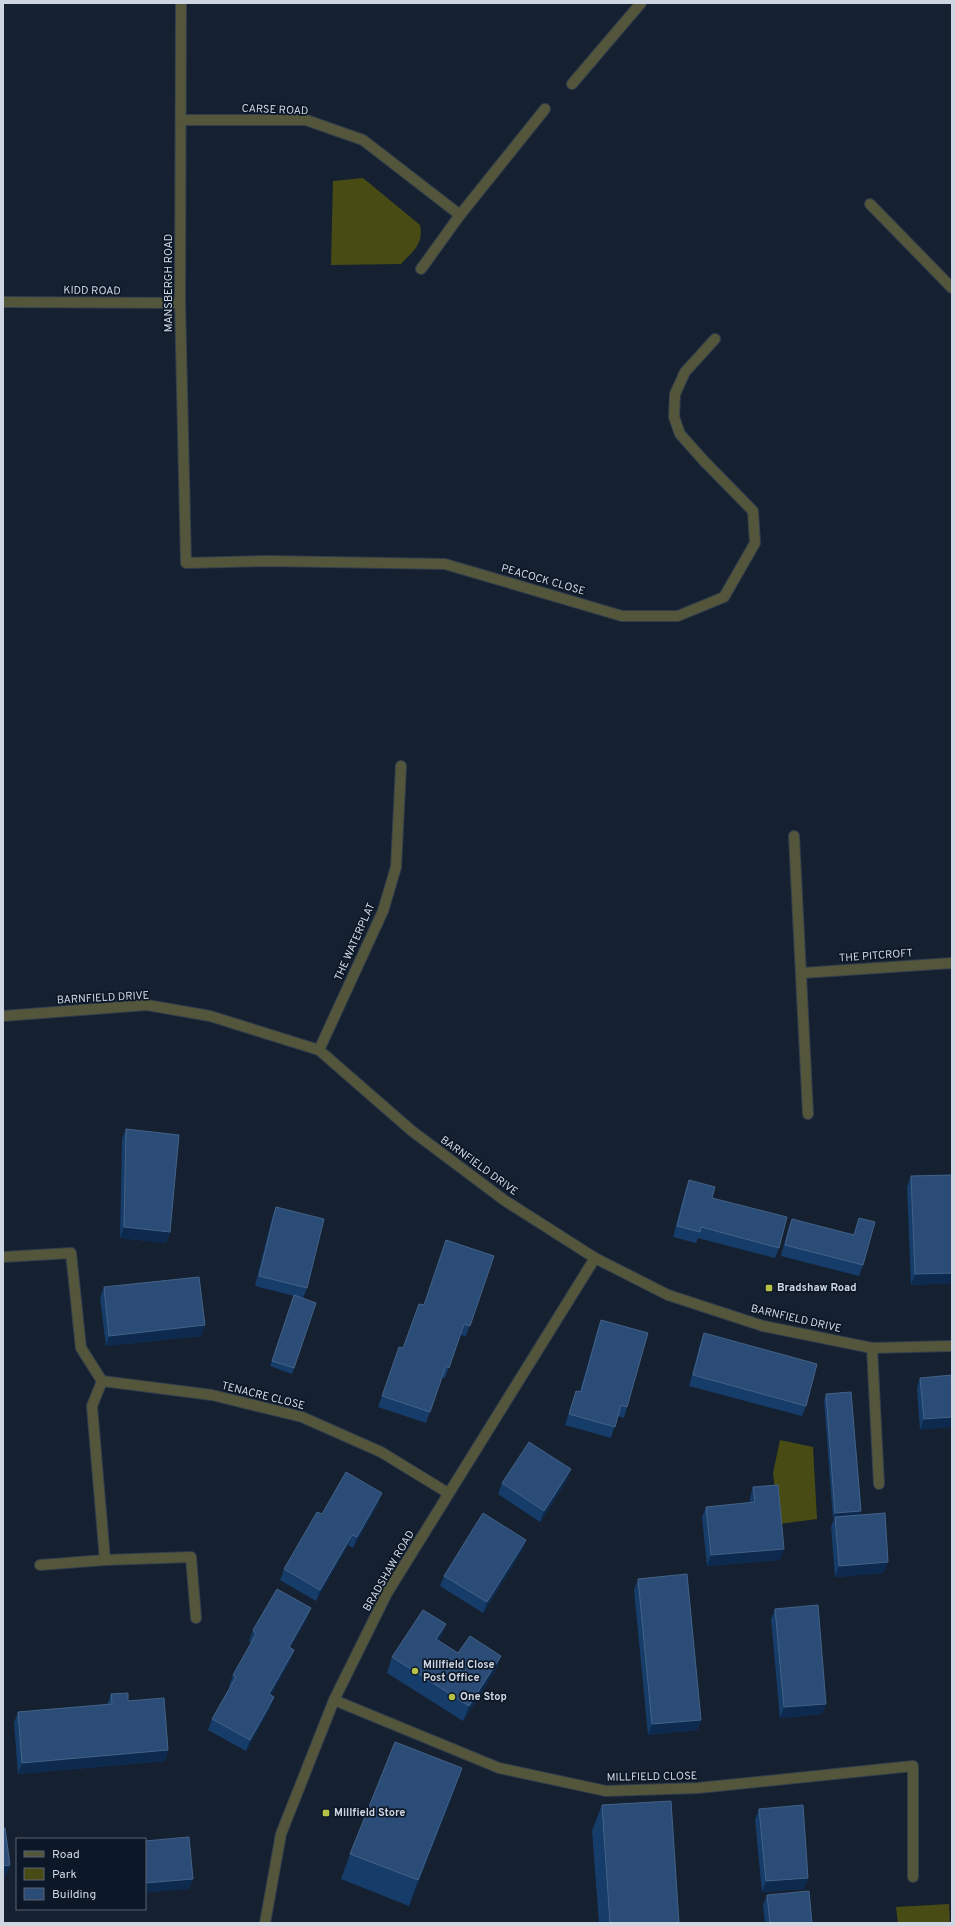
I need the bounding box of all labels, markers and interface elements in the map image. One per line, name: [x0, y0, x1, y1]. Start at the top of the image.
street label: CARSE ROAD: [241, 102, 309, 118]
street label: MANSBERGH ROAD: [162, 234, 176, 332]
street label: KIDD ROAD: [63, 283, 121, 299]
street label: PEACOCK CLOSE: [499, 561, 587, 599]
street label: THE WATERPLAT: [332, 901, 378, 983]
street label: THE PITCROFT: [838, 946, 914, 966]
street label: BARNFIELD DRIVE: [56, 989, 150, 1007]
street label: BARNFIELD DRIVE: [437, 1133, 521, 1199]
place label: Bradshaw Road: [777, 1281, 857, 1295]
marker: Bradshaw Road: [764, 1283, 774, 1293]
street label: BARNFIELD DRIVE: [749, 1302, 843, 1336]
street label: TENACRE CLOSE: [220, 1379, 306, 1413]
street label: BRADSHAW ROAD: [360, 1528, 418, 1614]
place label: Millfield Close Post Office: [423, 1658, 495, 1685]
marker: Millfield Close Post Office: [410, 1666, 420, 1676]
place label: One Stop: [460, 1690, 507, 1704]
marker: One Stop: [447, 1692, 457, 1702]
street label: MILLFIELD CLOSE: [607, 1769, 697, 1785]
place label: Millfield Store: [334, 1806, 405, 1820]
marker: Millfield Store: [321, 1808, 331, 1818]
legend: [16, 1838, 146, 1910]
text: Road: [52, 1847, 80, 1863]
text: Park: [52, 1867, 77, 1883]
text: Building: [52, 1887, 96, 1903]

